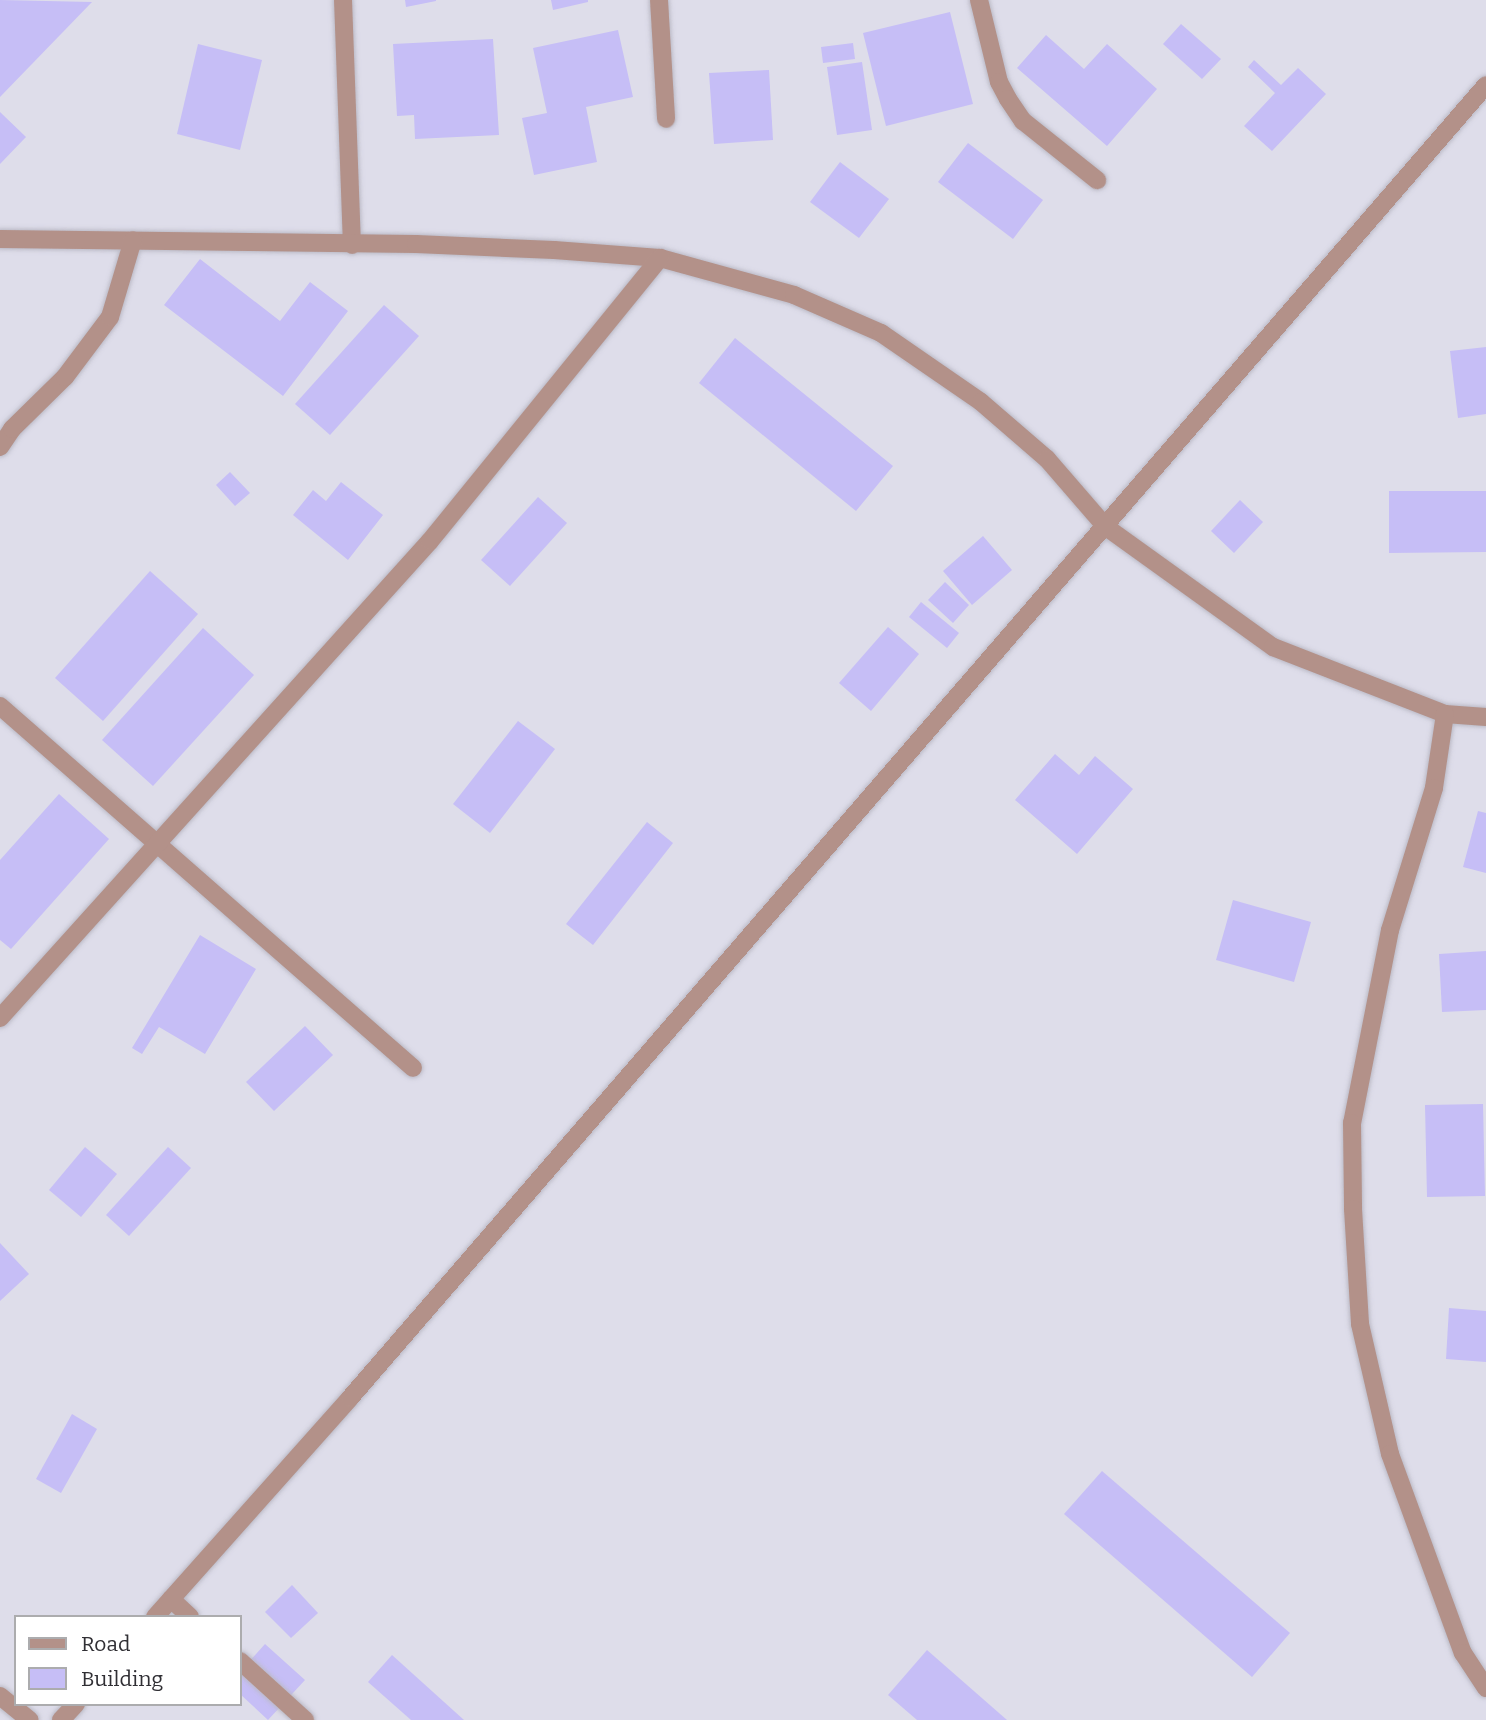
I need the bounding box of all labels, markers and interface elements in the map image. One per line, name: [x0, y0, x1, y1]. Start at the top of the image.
legend: [14, 1615, 242, 1706]
text: Road: [81, 1631, 130, 1657]
text: Building: [81, 1666, 163, 1692]

